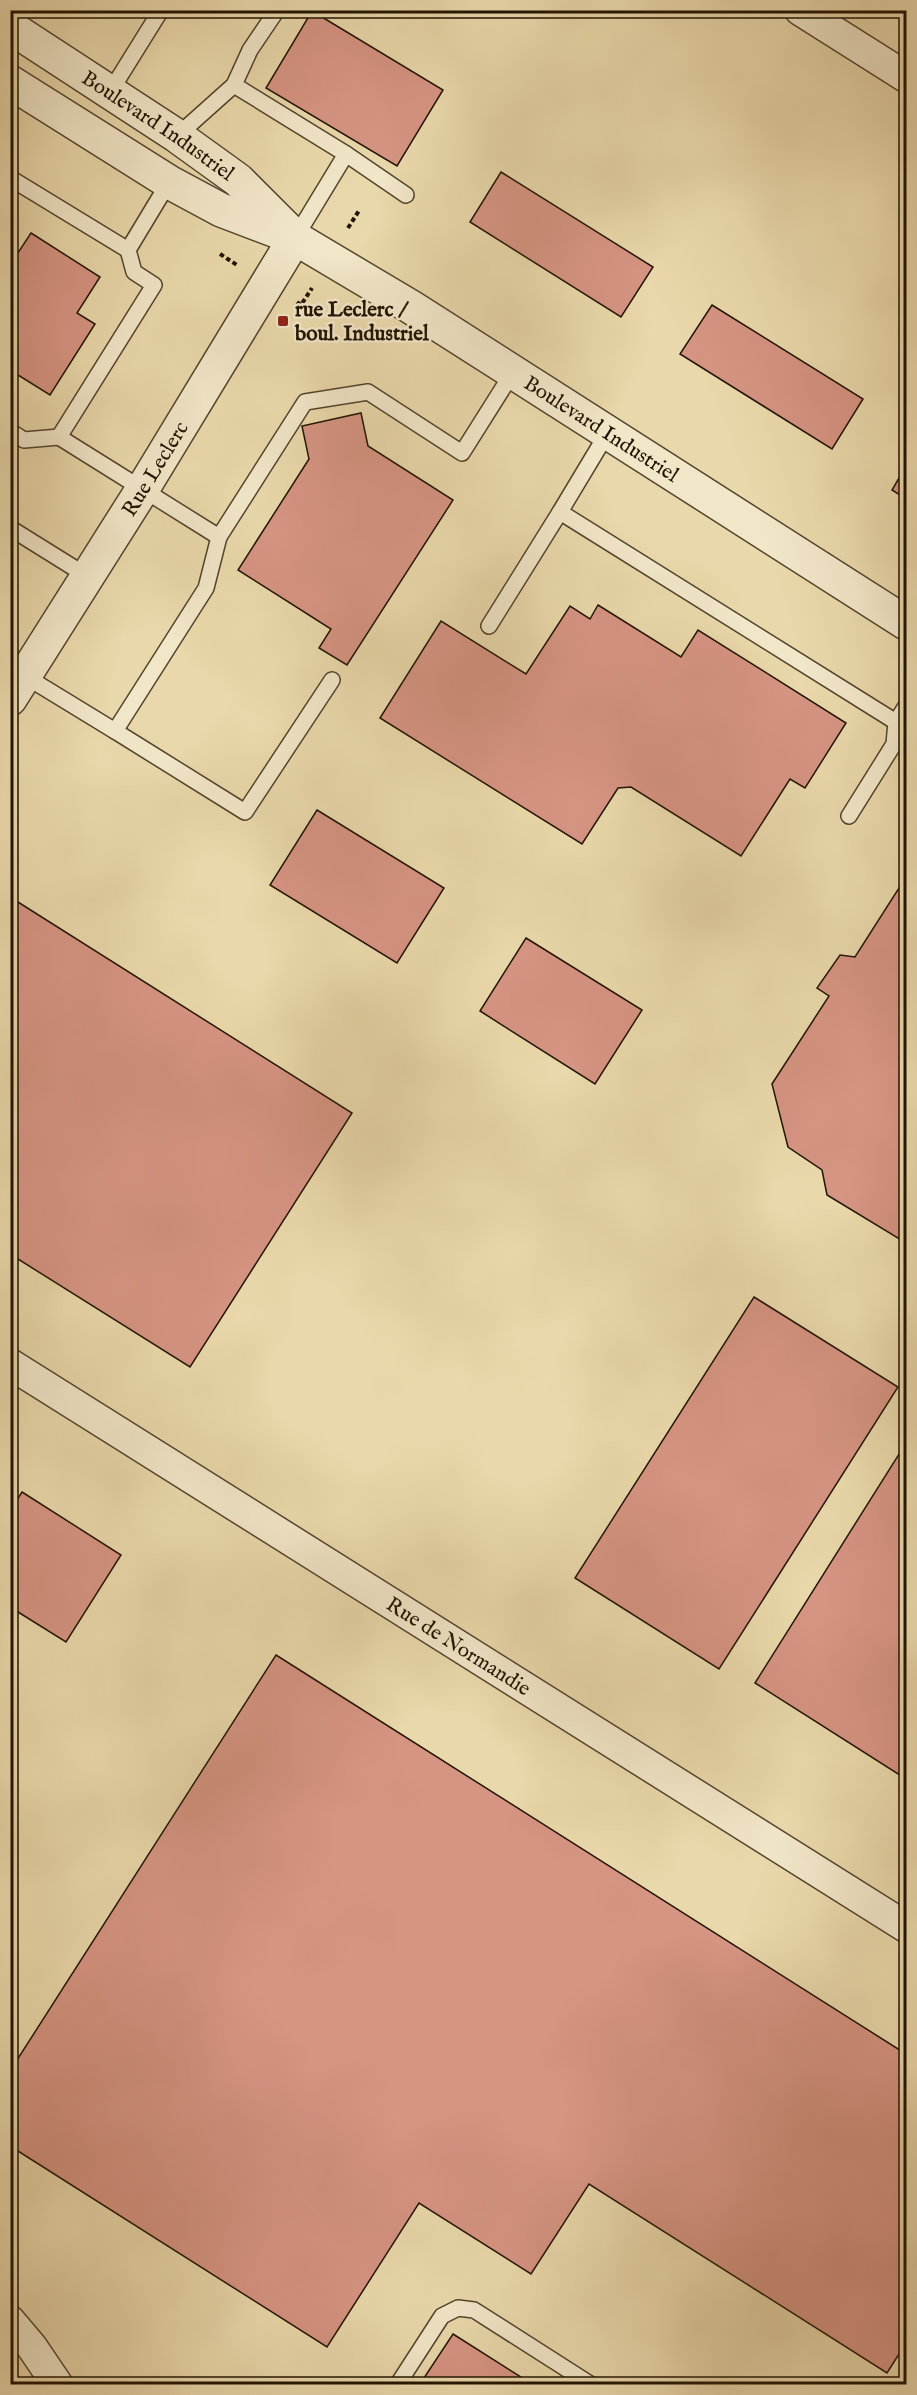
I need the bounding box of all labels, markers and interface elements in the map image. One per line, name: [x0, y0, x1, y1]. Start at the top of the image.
street label: Boulevard Industriel: [76, 65, 239, 188]
place label: rue Leclerc / boul. Industriel: [294, 297, 430, 348]
marker: rue Leclerc / boul. Industriel: [276, 314, 290, 328]
street label: Boulevard Industriel: [518, 370, 684, 489]
street label: Rue Leclerc: [117, 417, 195, 522]
street label: Rue de Normandie: [381, 1592, 536, 1703]

